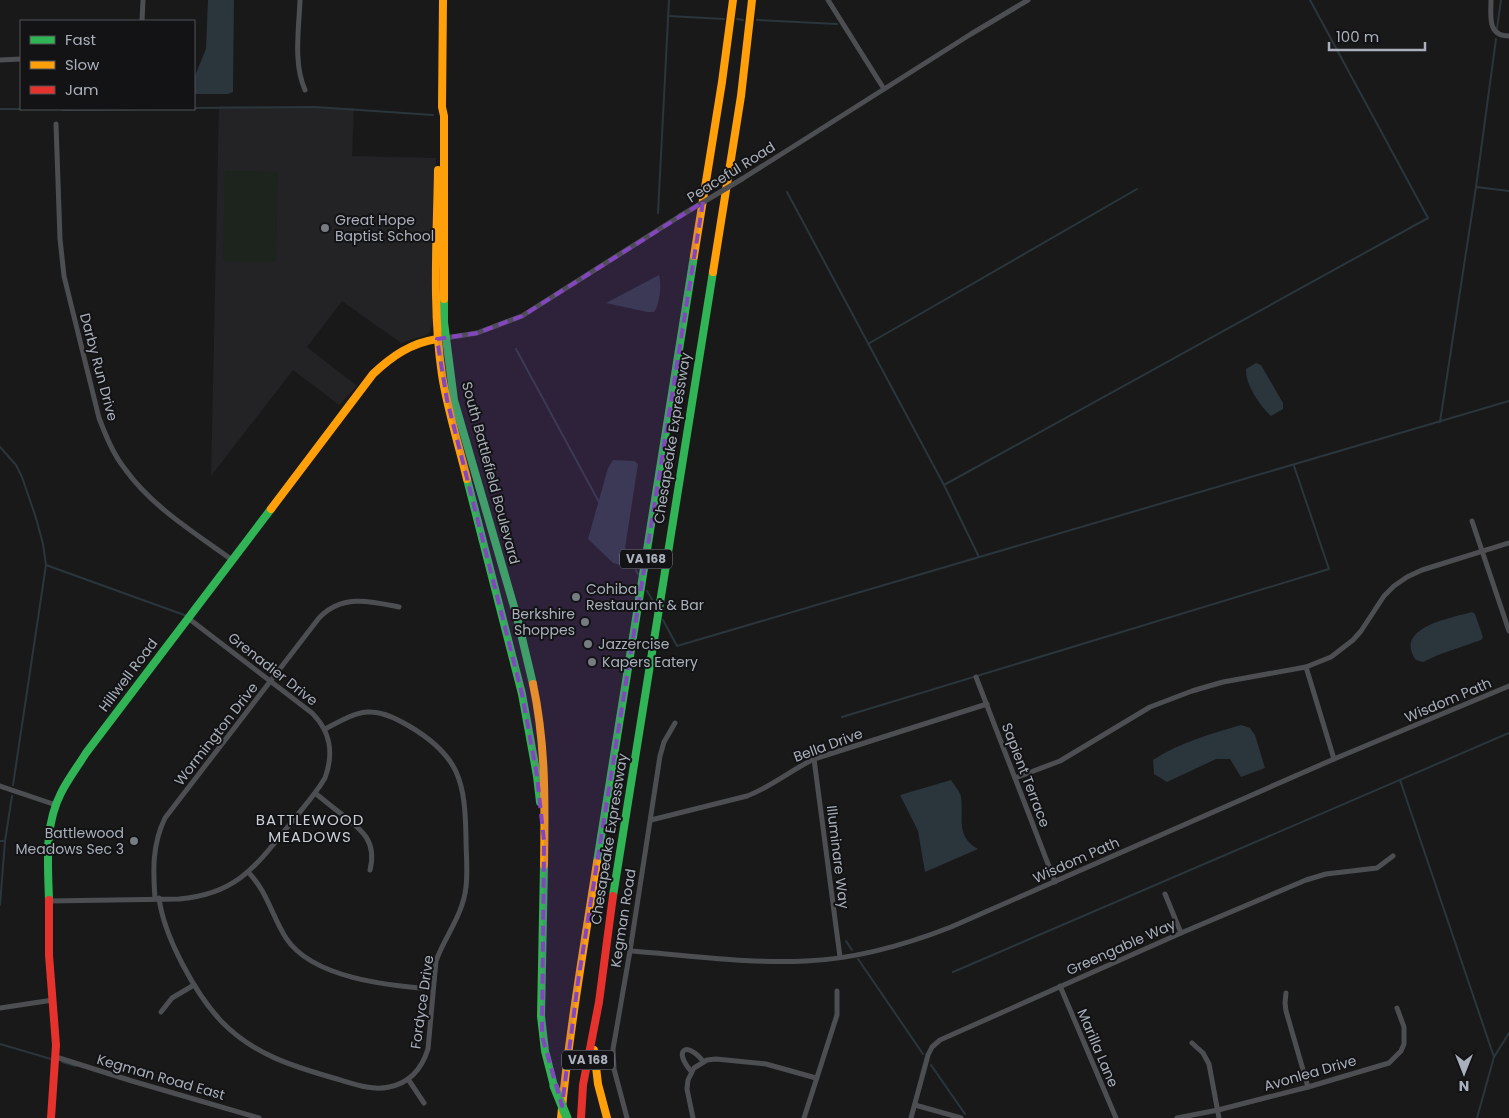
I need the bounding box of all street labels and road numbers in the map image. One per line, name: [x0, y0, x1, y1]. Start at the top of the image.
street label: Peaceful Road: [683, 137, 779, 207]
street label: Darby Run Drive: [75, 311, 123, 423]
street label: Chesapeake Expressway: [649, 351, 695, 525]
street label: South Battlefield Boulevard: [457, 379, 525, 567]
road number: VA 168: [620, 550, 672, 568]
street label: Grenadier Drive: [224, 628, 322, 711]
street label: Hillwell Road: [94, 634, 162, 716]
street label: Wisdom Path: [1401, 673, 1495, 727]
street label: Wormington Drive: [169, 678, 263, 790]
street label: Sapient Terrace: [997, 720, 1055, 830]
street label: Bella Drive: [791, 723, 866, 767]
street label: Chesapeake Expressway: [586, 752, 632, 926]
street label: Illuminare Way: [822, 804, 854, 910]
street label: Wisdom Path: [1030, 832, 1122, 888]
street label: Kegman Road: [605, 867, 641, 969]
street label: Greengable Way: [1063, 914, 1179, 980]
street label: Fordyce Drive: [406, 953, 439, 1050]
street label: Marilla Lane: [1072, 1006, 1124, 1091]
street label: Kegman Road East: [95, 1049, 227, 1105]
road number: VA 168: [562, 1050, 614, 1070]
street label: Avonlea Drive: [1261, 1050, 1359, 1096]

